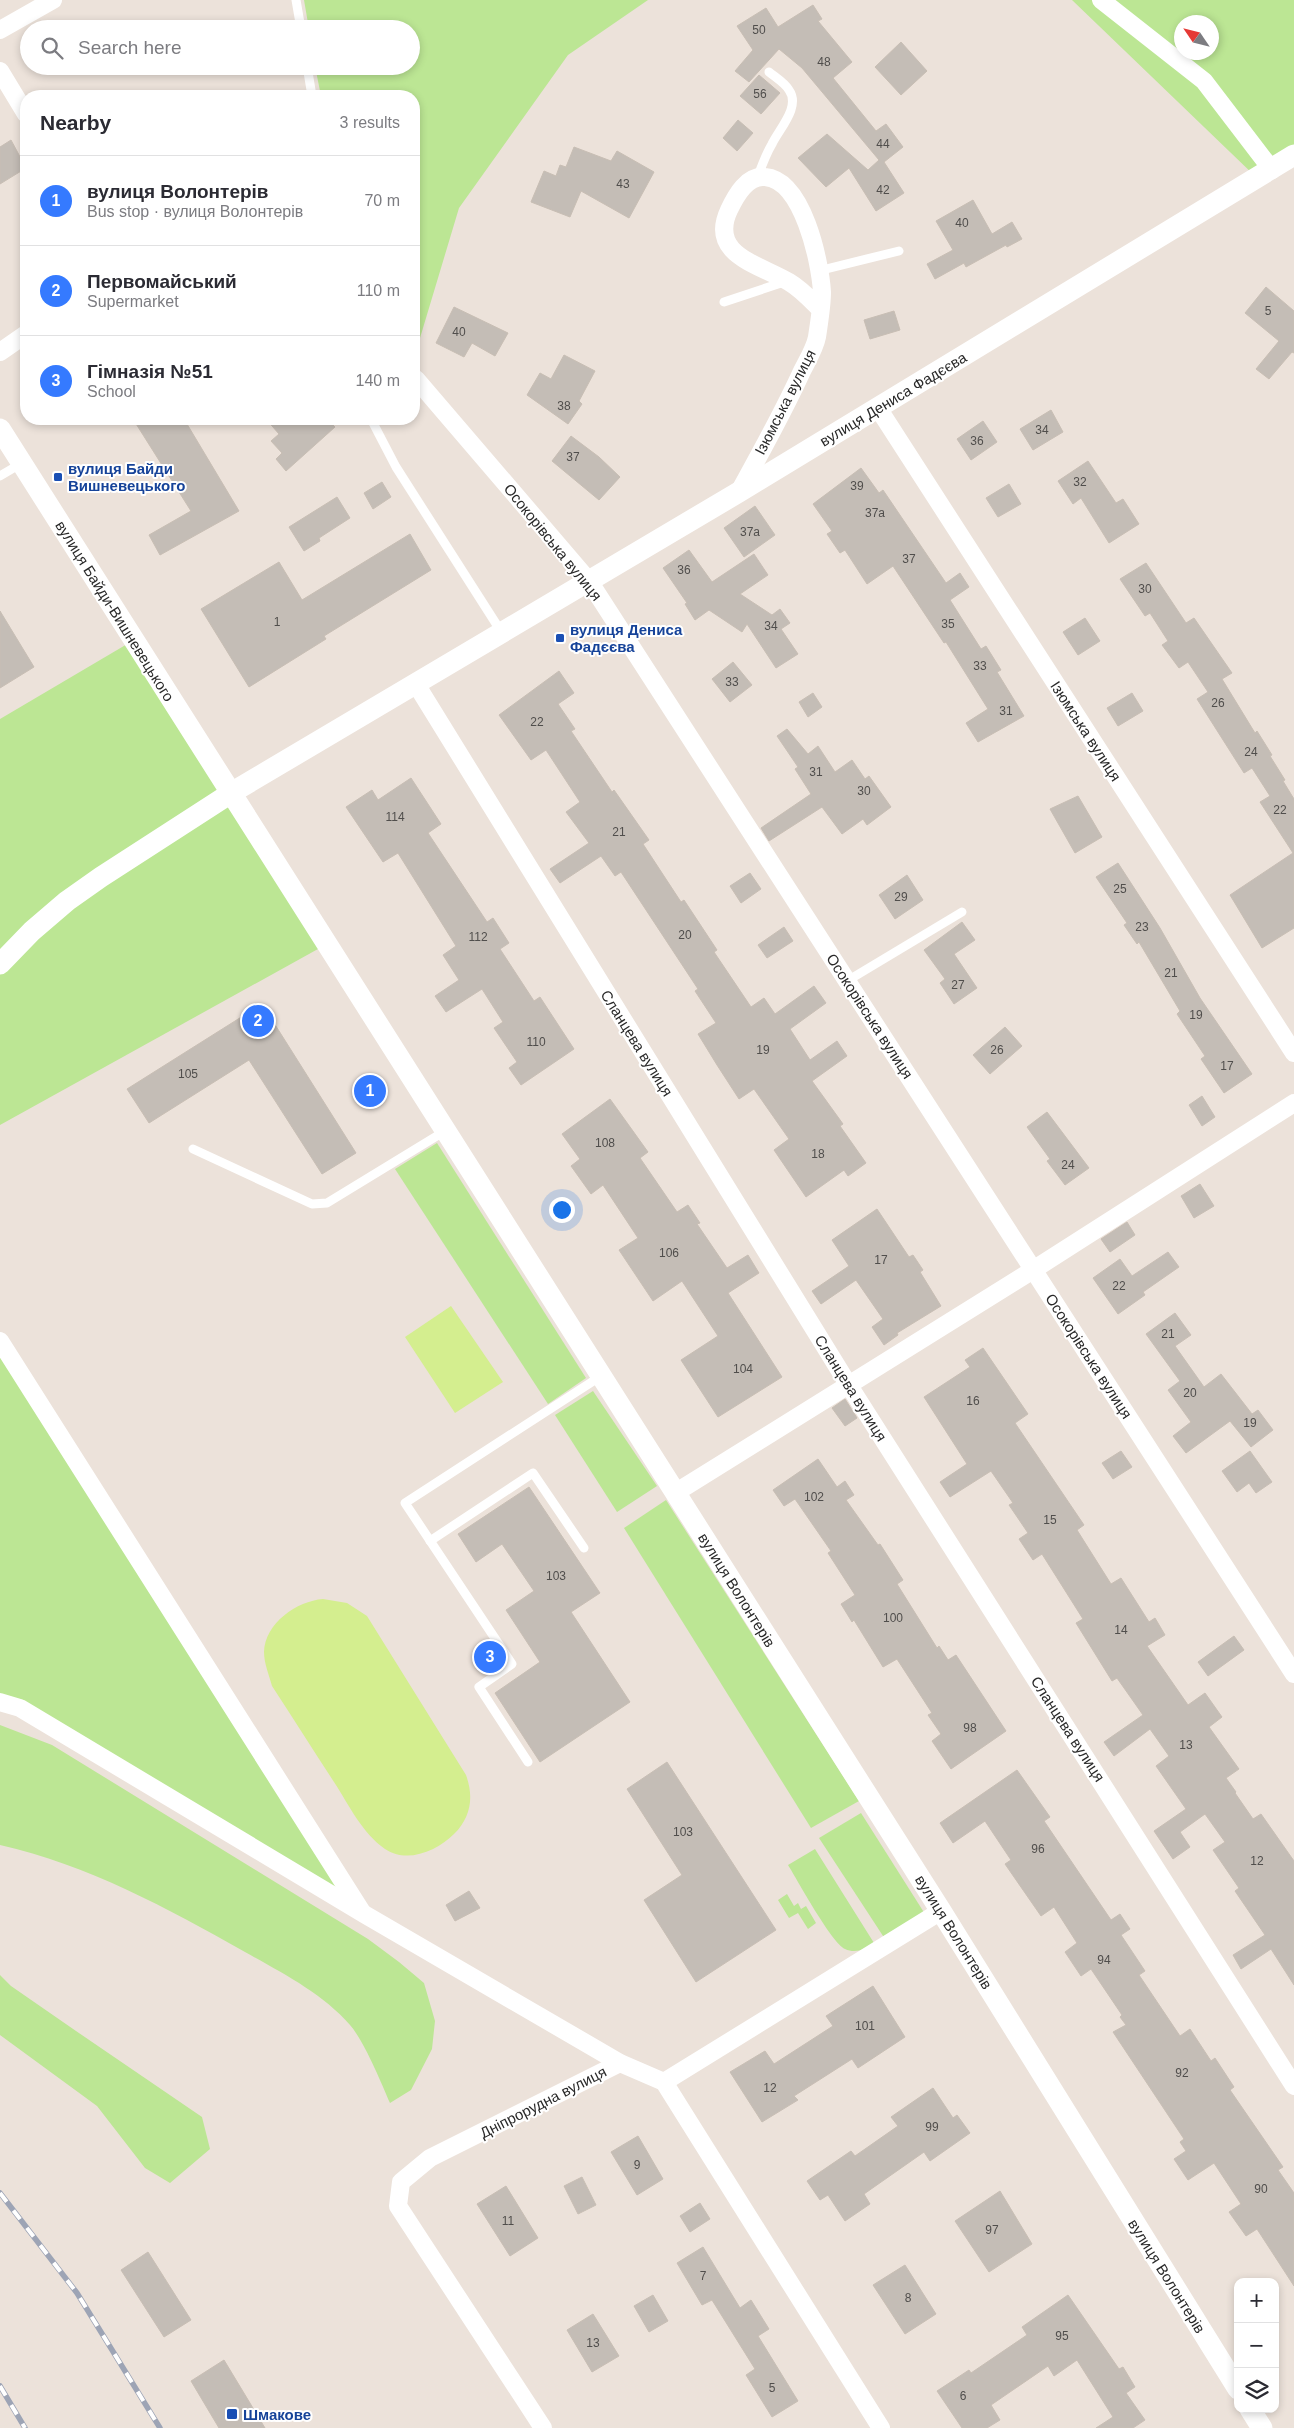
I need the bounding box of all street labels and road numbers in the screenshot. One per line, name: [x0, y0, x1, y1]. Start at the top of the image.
street label: Ізюмська вулиця: [751, 347, 819, 457]
street label: вулиця Дениса Фадєєва: [817, 348, 970, 450]
street label: Осокорівська вулиця: [501, 480, 605, 604]
street label: вулиця Байди-Вишневецького: [52, 518, 178, 704]
street label: Ізюмська вулиця: [1047, 678, 1125, 784]
street label: Осокорівська вулиця: [823, 950, 917, 1082]
street label: Сланцева вулиця: [597, 987, 677, 1099]
street label: Осокорівська вулиця: [1042, 1290, 1136, 1422]
street label: Сланцева вулиця: [811, 1332, 891, 1444]
street label: вулиця Волонтерів: [695, 1530, 779, 1650]
street label: Сланцева вулиця: [1028, 1673, 1108, 1785]
street label: вулиця Волонтерів: [912, 1872, 996, 1992]
street label: Дніпрорудна вулиця: [477, 2063, 609, 2141]
street label: вулиця Волонтерів: [1125, 2216, 1209, 2336]

